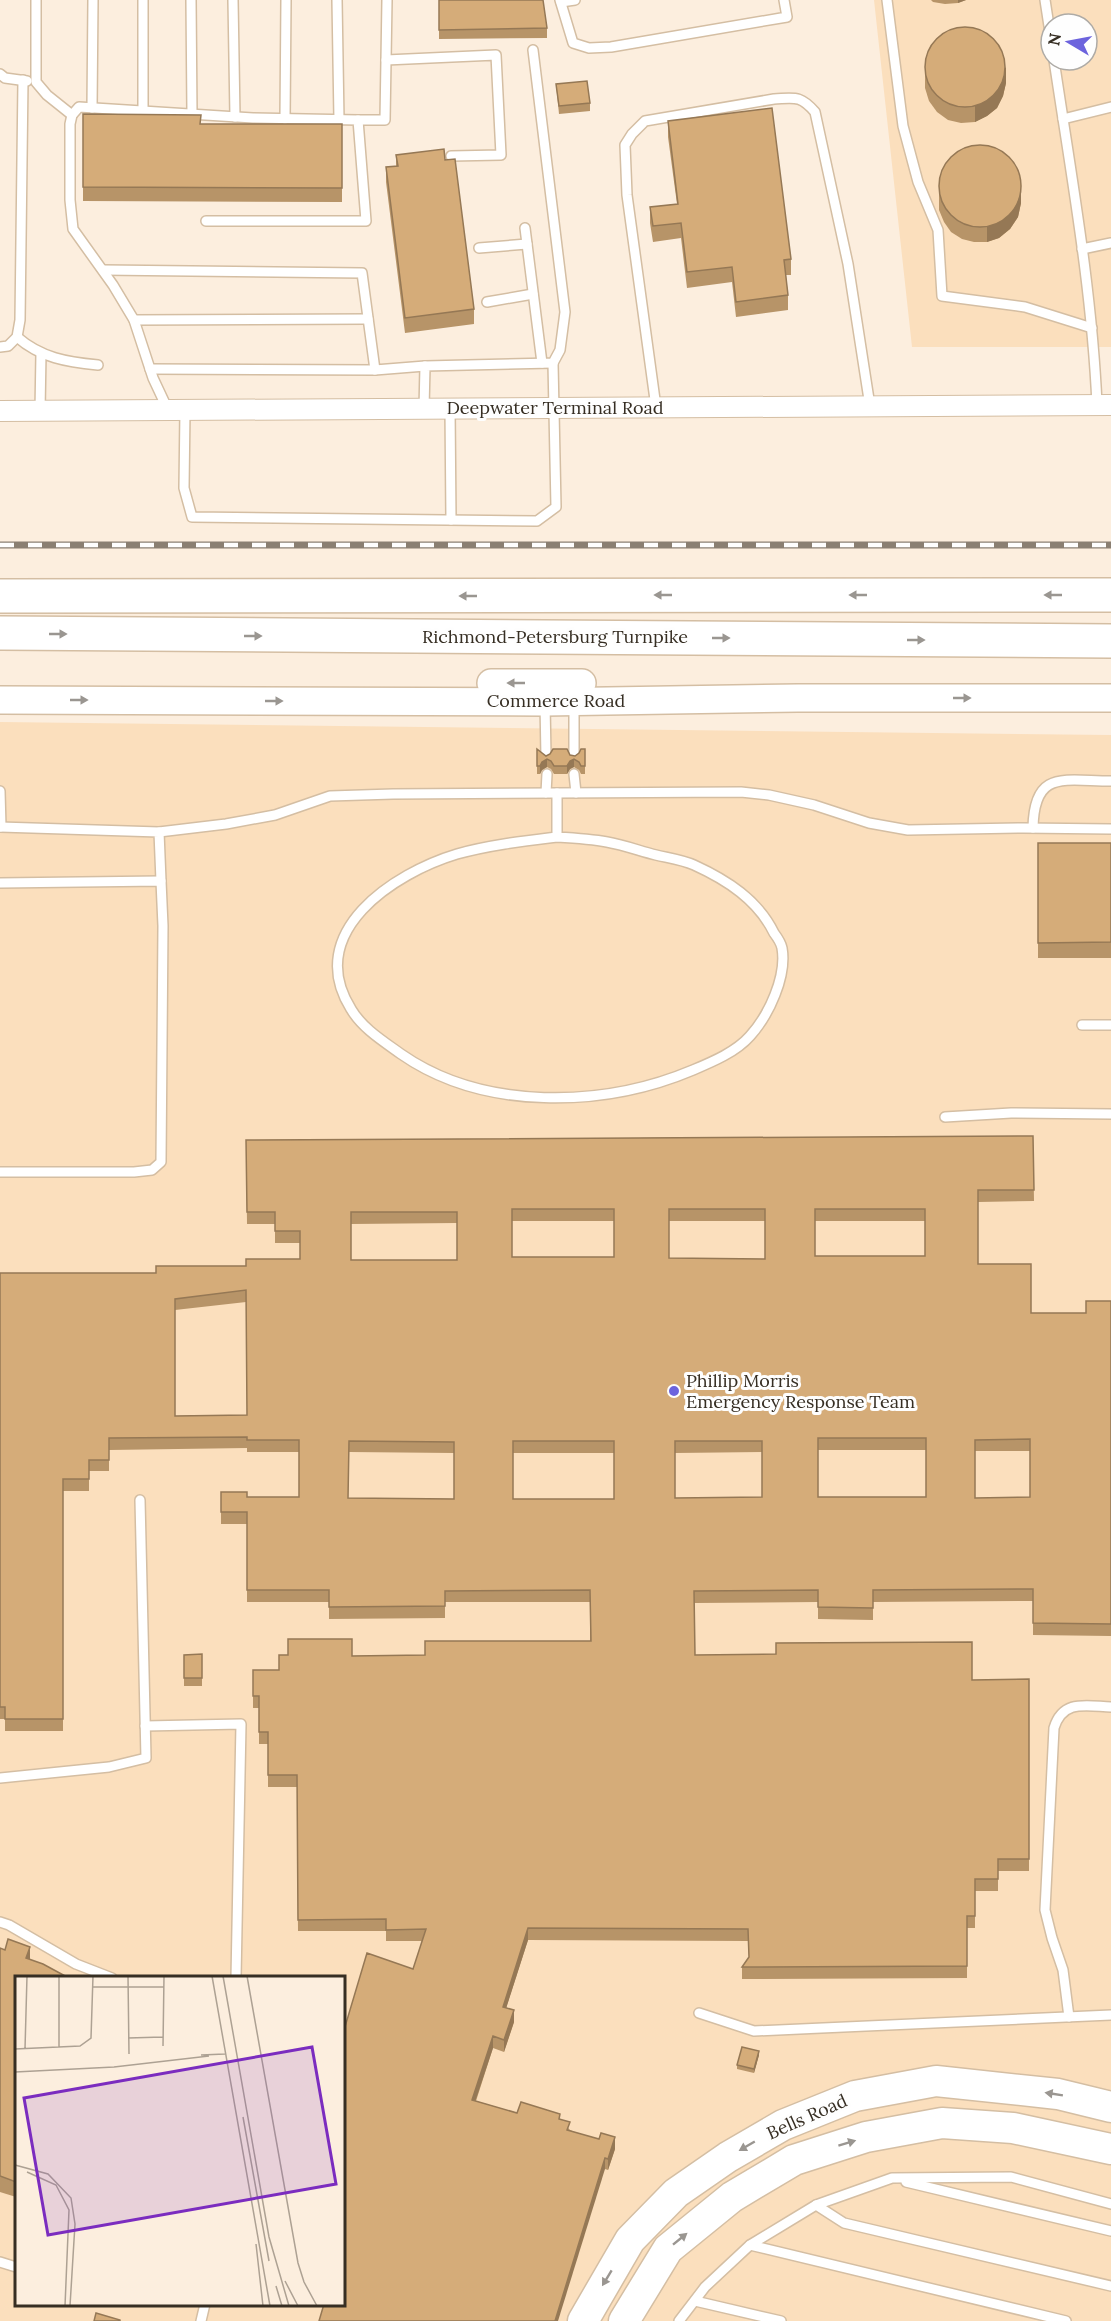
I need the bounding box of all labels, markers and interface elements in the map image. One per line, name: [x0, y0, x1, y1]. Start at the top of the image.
north arrow: [1039, 12, 1099, 72]
text: N: [1043, 32, 1065, 47]
street label: Deepwater Terminal Road: [446, 396, 664, 419]
one-way arrow: [653, 590, 672, 600]
one-way arrow: [848, 590, 867, 600]
one-way arrow: [1043, 590, 1062, 600]
one-way arrow: [458, 591, 477, 601]
street label: Richmond-Petersburg Turnpike: [422, 625, 688, 648]
one-way arrow: [49, 630, 68, 639]
one-way arrow: [244, 631, 263, 641]
one-way arrow: [712, 634, 731, 643]
one-way arrow: [907, 635, 926, 645]
one-way arrow: [506, 678, 525, 688]
street label: Commerce Road: [487, 689, 625, 712]
one-way arrow: [953, 693, 972, 703]
one-way arrow: [70, 695, 89, 705]
one-way arrow: [265, 696, 284, 706]
place label: Phillip Morris Emergency Response Team: [686, 1369, 915, 1413]
marker: Phillip Morris Emergency Response Team: [667, 1384, 681, 1398]
inset map: [15, 1976, 345, 2306]
street label: Bells Road: [763, 2089, 851, 2144]
one-way arrow: [1044, 2089, 1063, 2098]
one-way arrow: [838, 2138, 856, 2147]
one-way arrow: [738, 2141, 755, 2151]
one-way arrow: [672, 2232, 688, 2245]
one-way arrow: [602, 2270, 613, 2286]

